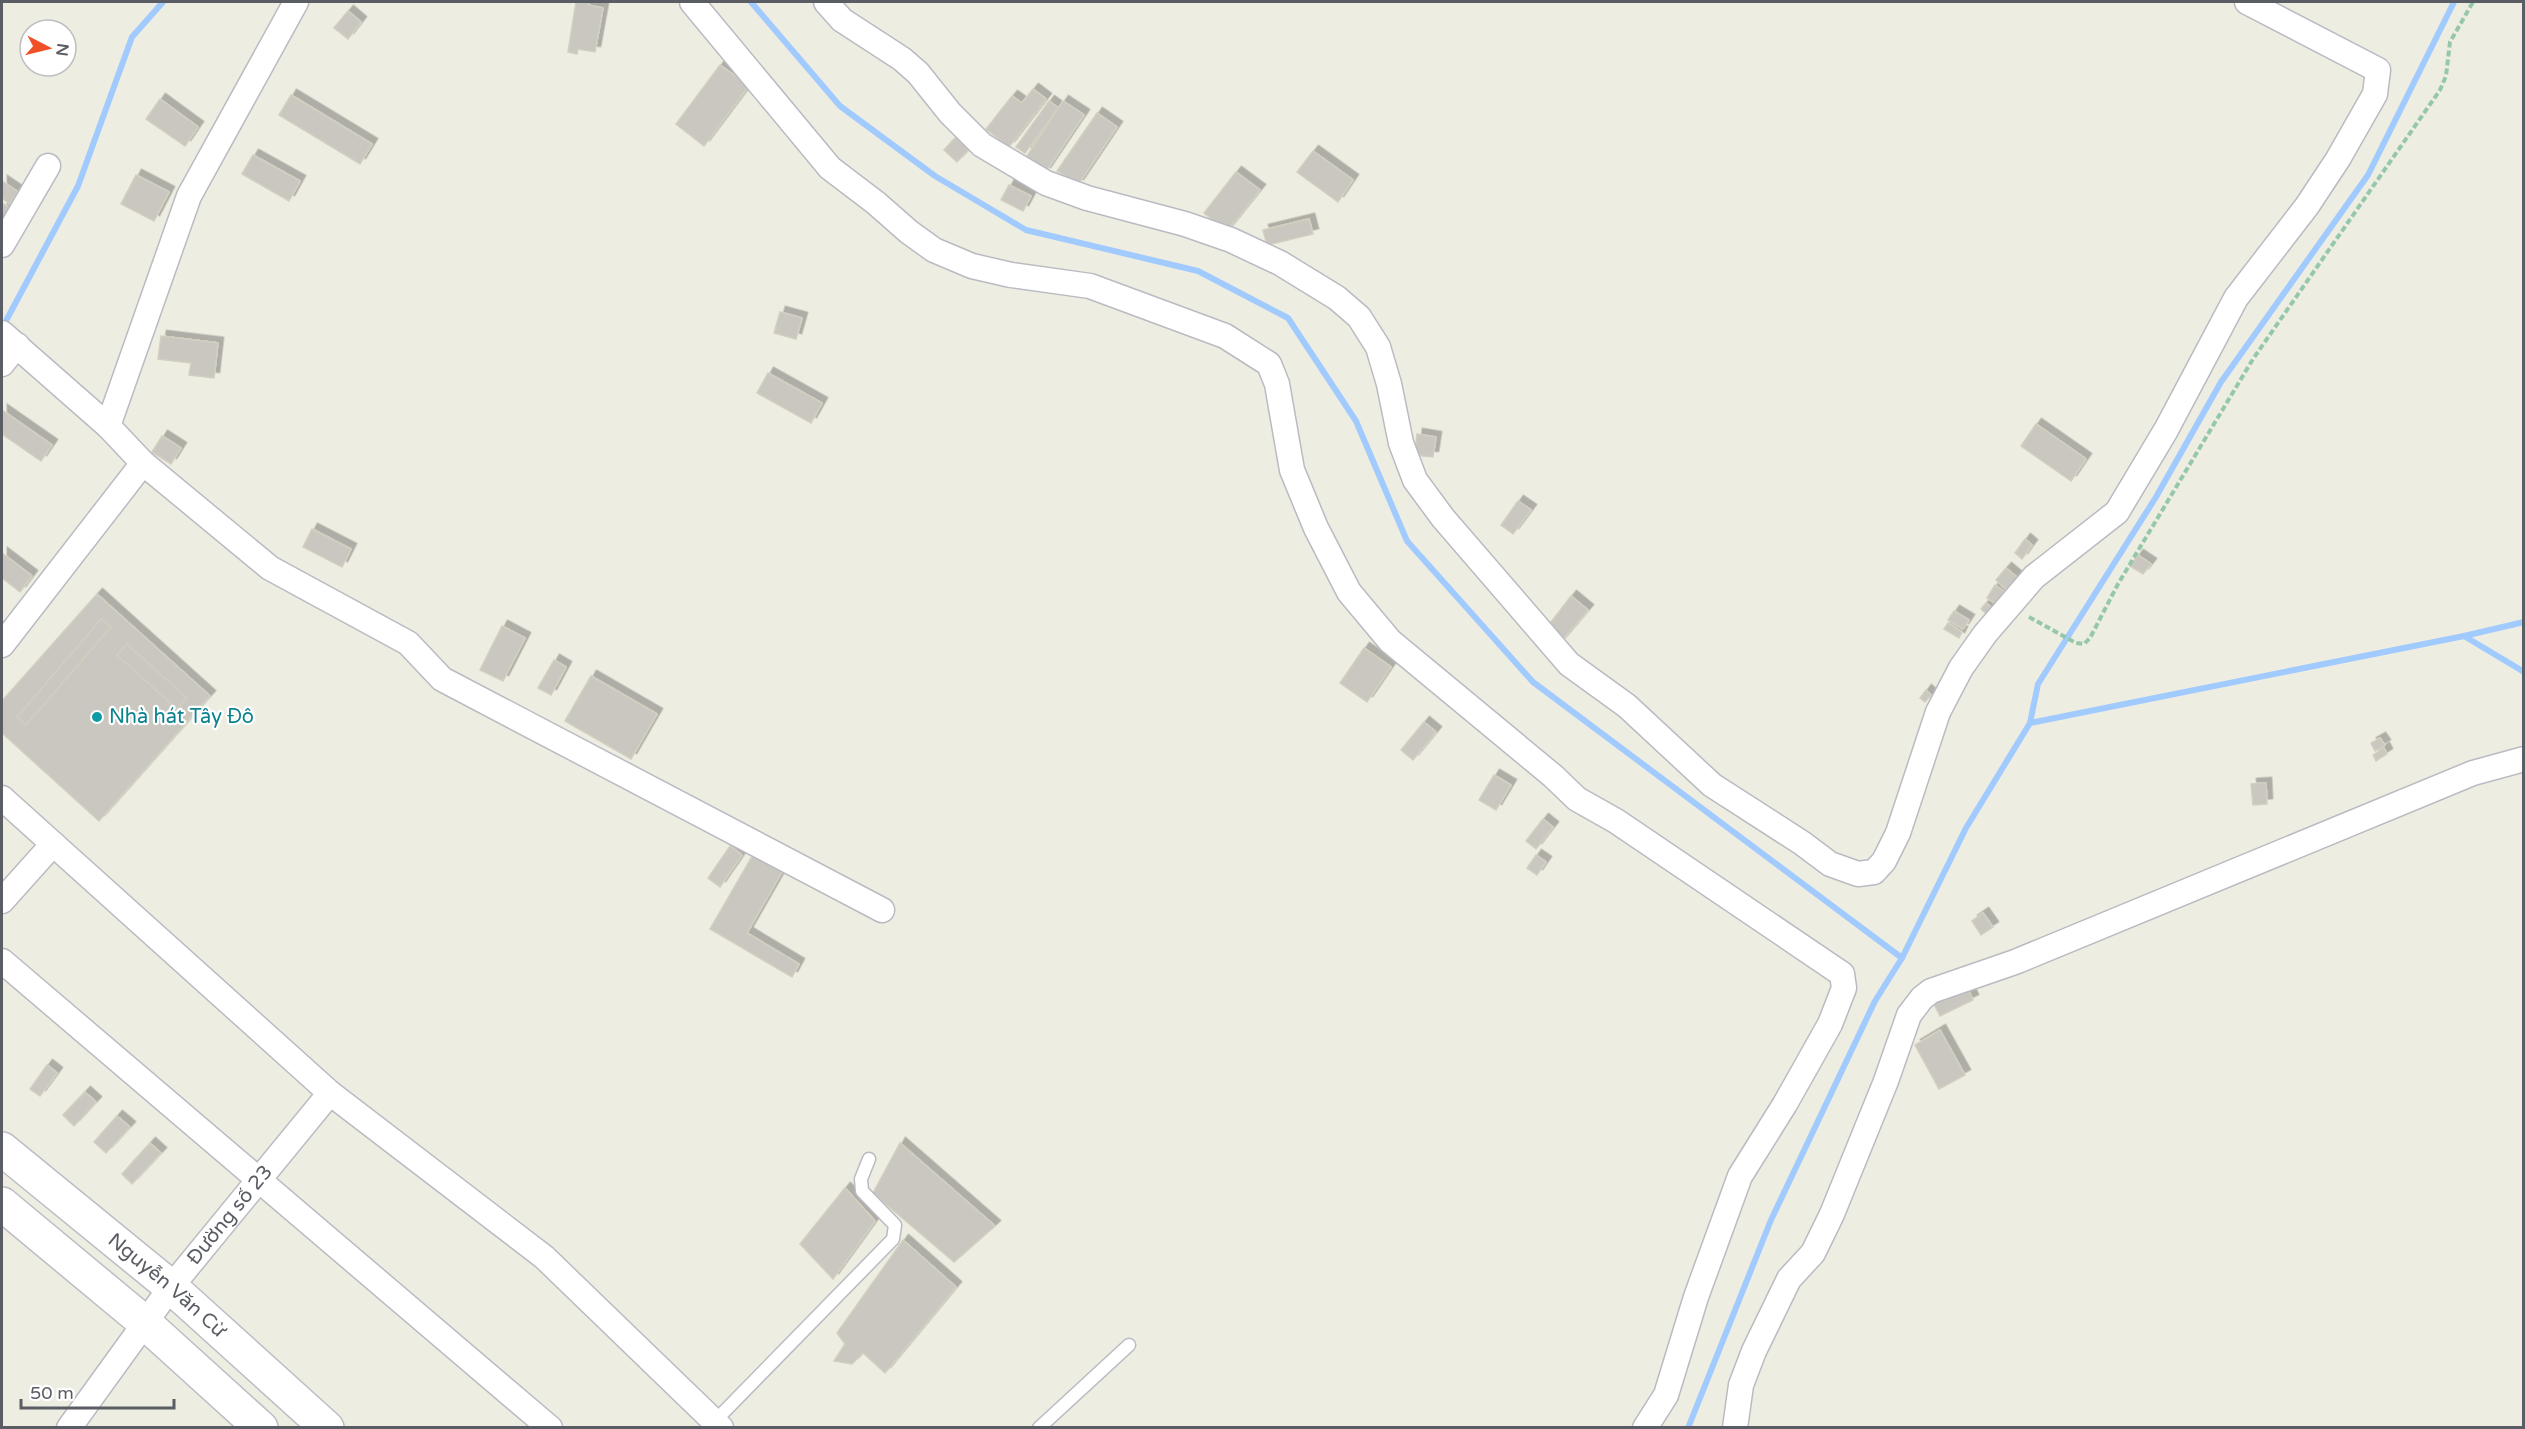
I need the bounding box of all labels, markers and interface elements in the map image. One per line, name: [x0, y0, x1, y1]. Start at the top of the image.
north arrow: [18, 18, 78, 78]
text: N: [51, 42, 73, 57]
place label: Nhà hát Tây Đô: [109, 705, 254, 729]
marker: Nhà hát Tây Đô: [90, 710, 104, 724]
street label: Đường số 23: [182, 1160, 278, 1270]
street label: Nguyễn Văn Cừ: [103, 1228, 232, 1344]
scale bar: [21, 1372, 174, 1410]
text: 50 m: [30, 1382, 74, 1404]

